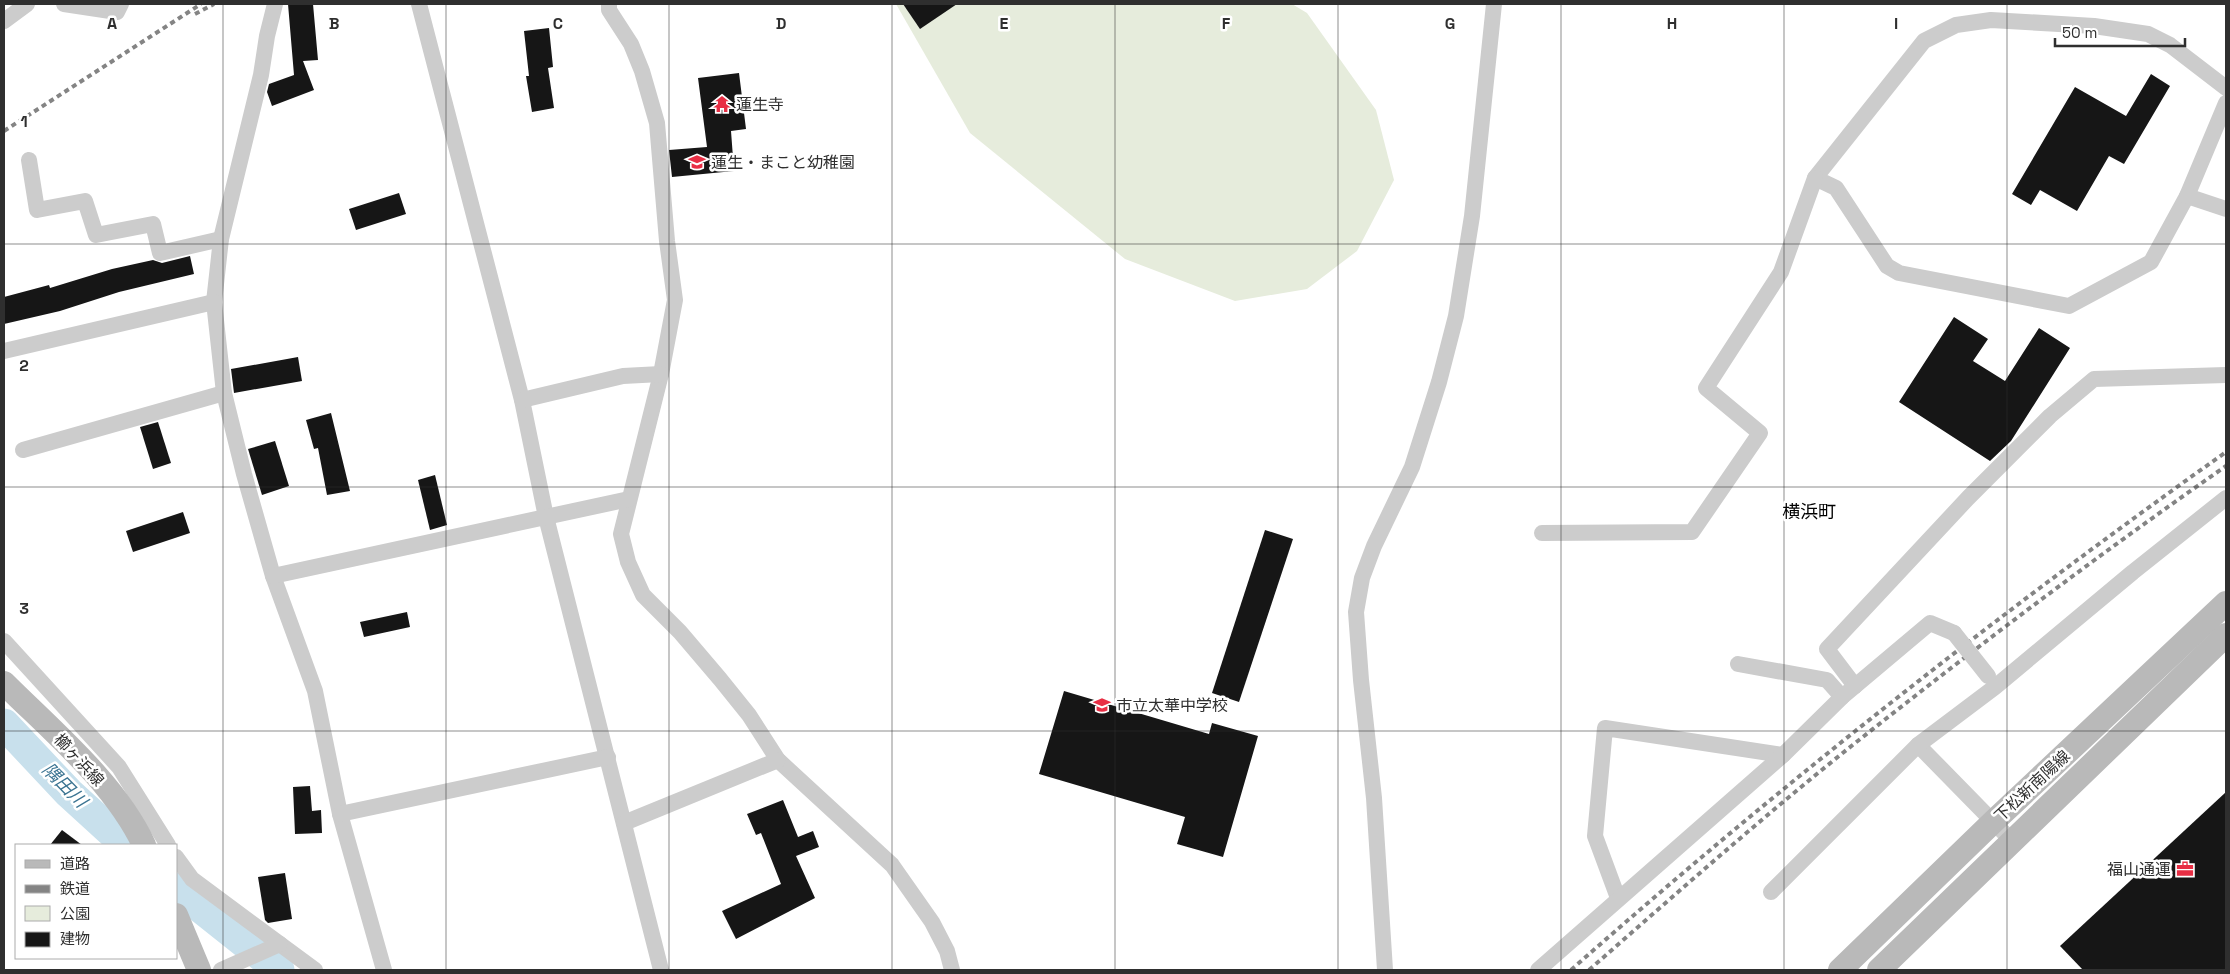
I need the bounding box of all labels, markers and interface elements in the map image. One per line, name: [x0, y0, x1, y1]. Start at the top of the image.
text: A: [107, 13, 117, 34]
text: B: [329, 13, 339, 34]
text: C: [553, 13, 563, 34]
text: D: [776, 13, 786, 34]
text: E: [1000, 13, 1009, 34]
text: F: [1222, 13, 1231, 34]
text: G: [1445, 13, 1455, 34]
text: H: [1667, 13, 1677, 34]
text: I: [1894, 13, 1898, 34]
scale bar: [2055, 15, 2185, 47]
text: 50 m: [2062, 23, 2097, 42]
temple icon: 蓮生寺: [712, 94, 732, 114]
place label: 蓮生寺: [736, 94, 784, 115]
text: 1: [20, 111, 28, 132]
school or university icon: 蓮生・まこと幼稚園: [687, 152, 707, 172]
place label: 蓮生・まこと幼稚園: [711, 152, 855, 173]
text: 2: [19, 355, 29, 376]
district label: 横浜町: [1782, 500, 1836, 523]
text: 3: [19, 598, 29, 619]
school or university icon: 市立太華中学校: [1092, 695, 1112, 715]
place label: 市立太華中学校: [1116, 695, 1228, 716]
street label: 櫛ヶ浜線: [49, 729, 109, 791]
street label: 下松新南陽線: [1990, 746, 2074, 826]
water label: 隅田川: [38, 758, 94, 814]
legend: [15, 844, 178, 959]
text: 道路: [60, 854, 90, 873]
place label: 福山通運: [2107, 859, 2171, 880]
office icon: 福山通運: [2175, 859, 2195, 879]
text: 鉄道: [60, 879, 90, 898]
text: 公園: [60, 904, 90, 923]
text: 建物: [60, 929, 90, 948]

